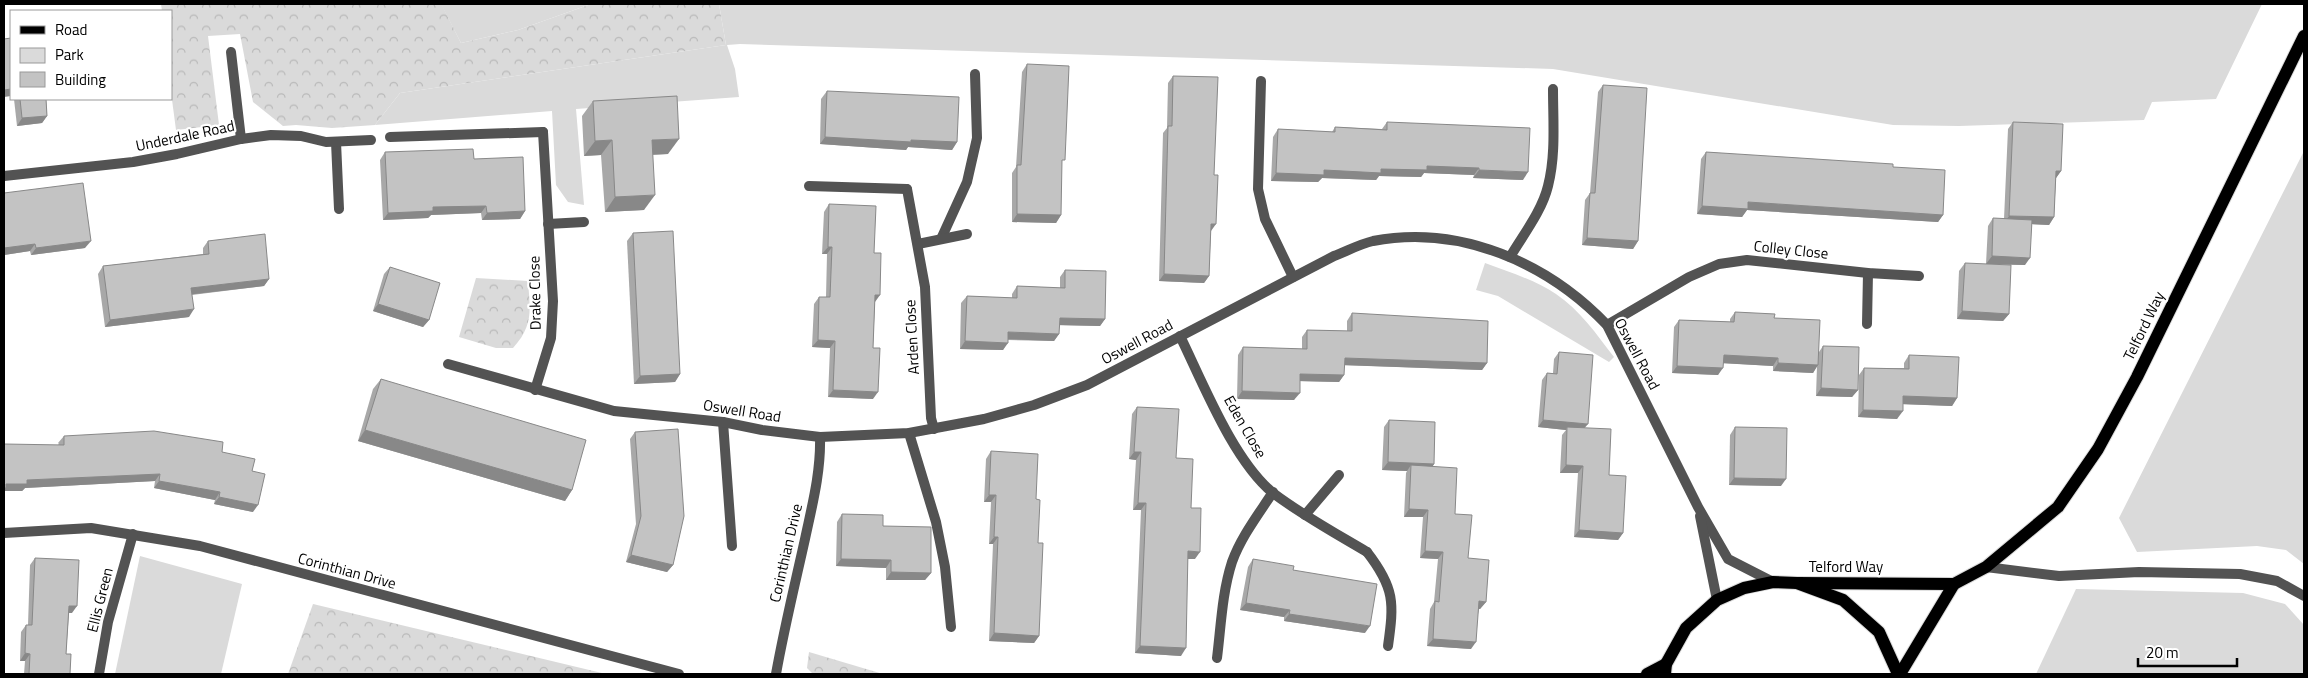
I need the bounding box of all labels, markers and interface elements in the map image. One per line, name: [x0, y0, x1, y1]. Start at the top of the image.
legend: [10, 10, 172, 100]
text: Road: [55, 18, 87, 41]
text: Park: [55, 43, 84, 66]
text: Building: [55, 68, 106, 91]
street label: Underdale Road: [133, 114, 236, 157]
street label: Colley Close: [1753, 234, 1830, 265]
street label: Drake Close: [522, 256, 547, 330]
street label: Telford Way: [2117, 287, 2170, 364]
street label: Arden Close: [898, 299, 925, 375]
street label: Oswell Road: [1097, 313, 1177, 370]
street label: Oswell Road: [1609, 314, 1666, 394]
street label: Eden Close: [1218, 391, 1273, 462]
street label: Oswell Road: [702, 393, 783, 428]
street label: Corinthian Drive: [763, 501, 808, 605]
street label: Corinthian Drive: [296, 546, 399, 595]
street label: Telford Way: [1809, 555, 1883, 578]
street label: Ellis Green: [80, 565, 119, 635]
scale bar: [2138, 636, 2237, 668]
text: 20 m: [2146, 641, 2179, 664]

